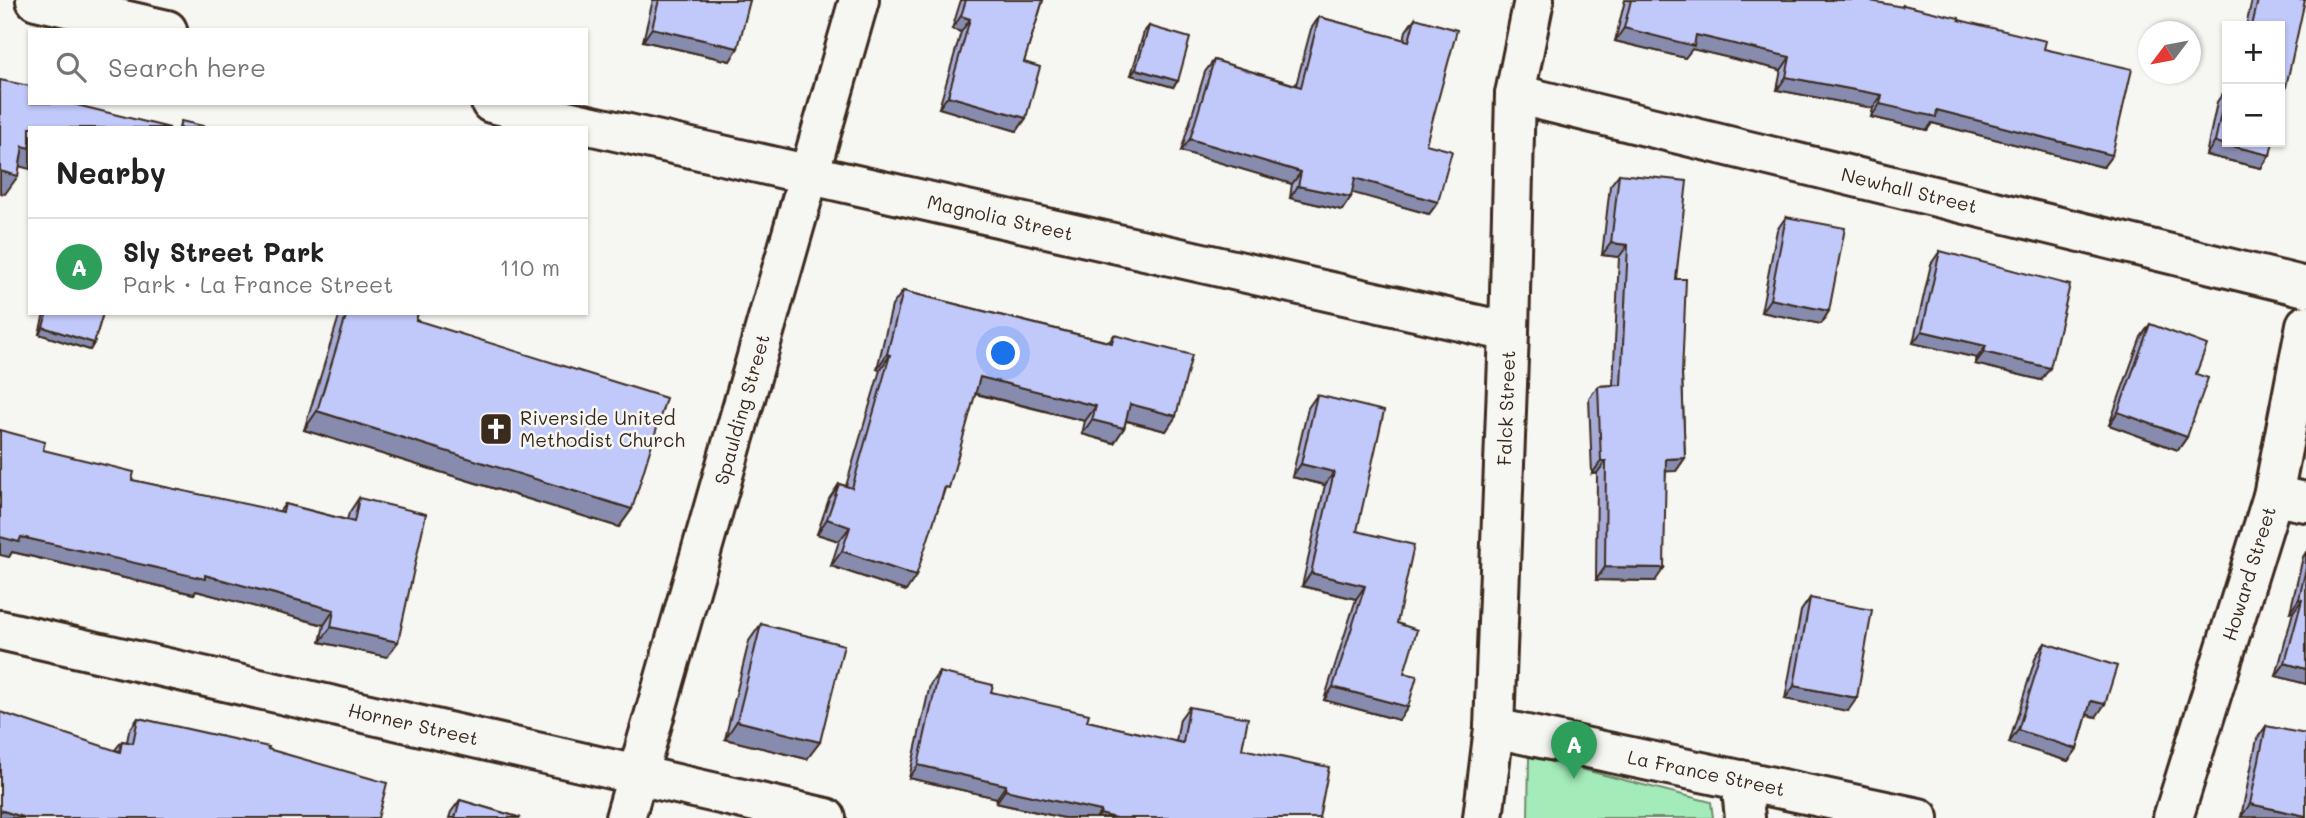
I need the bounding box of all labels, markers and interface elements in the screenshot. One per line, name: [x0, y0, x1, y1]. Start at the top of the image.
north arrow: [2138, 21, 2201, 84]
map controls: [2222, 21, 2285, 147]
button: +: [2222, 21, 2285, 84]
search box: [28, 28, 588, 105]
icon: search: [52, 48, 90, 86]
text: Search here: [108, 50, 266, 84]
button: −: [2222, 84, 2285, 147]
text: Nearby: [56, 152, 166, 192]
street label: Newhall Street: [1839, 161, 1980, 218]
street label: Magnolia Street: [925, 189, 1076, 246]
text: Sly Street Park: [123, 235, 324, 269]
text: A: [71, 252, 87, 282]
text: 110 m: [500, 252, 560, 282]
text: Park · La France Street: [123, 269, 393, 299]
street label: Spaulding Street: [708, 331, 775, 487]
your location: [986, 336, 1020, 370]
street label: Falck Street: [1491, 350, 1520, 466]
place label: Riverside United Methodist Church: [520, 405, 685, 452]
church icon: Riverside United Methodist Church: [477, 410, 515, 448]
street label: Howard Street: [2216, 503, 2281, 644]
street label: Horner Street: [346, 697, 481, 751]
pin: A: [1551, 721, 1597, 779]
street label: La France Street: [1626, 744, 1787, 801]

